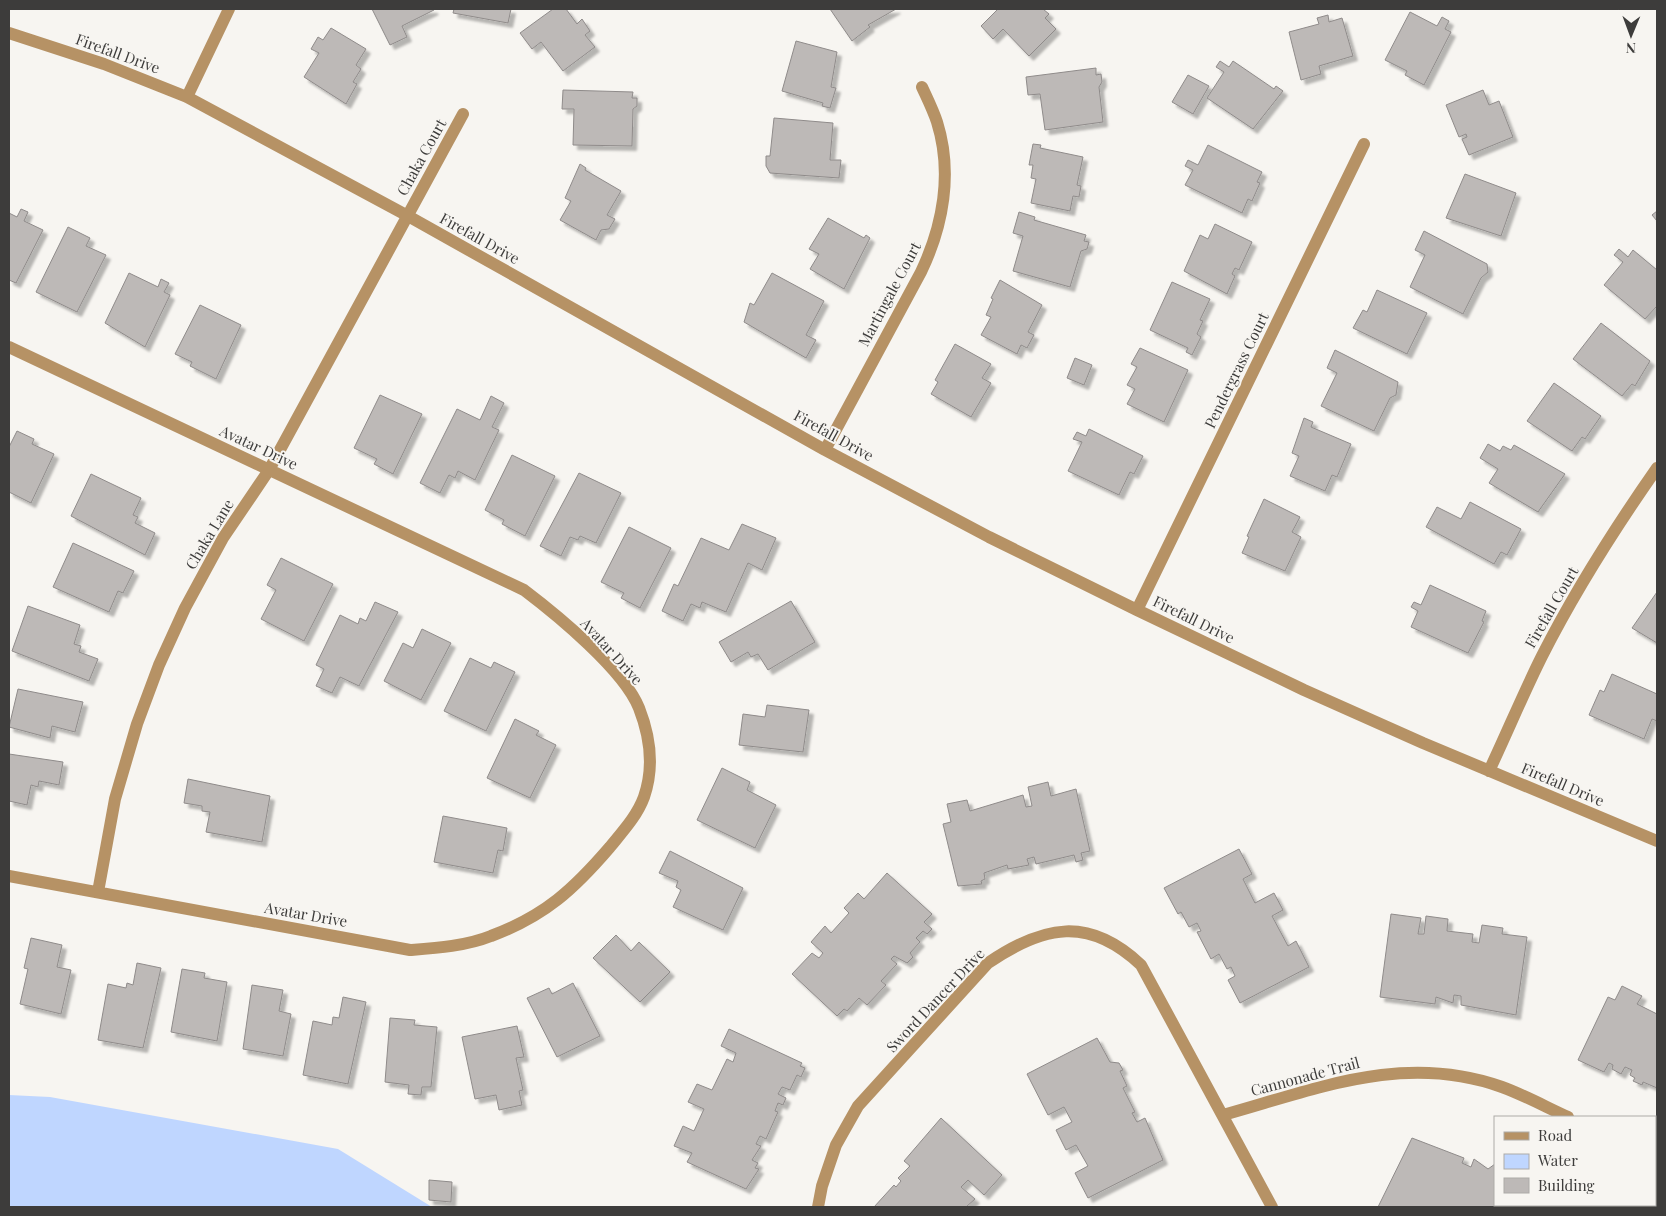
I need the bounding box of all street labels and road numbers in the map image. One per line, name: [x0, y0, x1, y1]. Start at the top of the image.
street label: Firefall Drive: [73, 28, 163, 78]
street label: Chaka Court: [392, 114, 451, 199]
street label: Firefall Drive: [437, 208, 523, 268]
street label: Martingale Court: [853, 238, 925, 350]
street label: Pendergrass Court: [1199, 308, 1273, 431]
street label: Firefall Drive: [791, 405, 877, 465]
street label: Avatar Drive: [216, 420, 301, 474]
street label: Chaka Lane: [180, 495, 238, 573]
street label: Firefall Court: [1520, 562, 1583, 651]
street label: Firefall Drive: [1150, 591, 1238, 647]
street label: Avatar Drive: [576, 612, 647, 689]
street label: Firefall Drive: [1518, 758, 1608, 810]
street label: Avatar Drive: [262, 897, 349, 931]
street label: Sword Dancer Drive: [882, 944, 988, 1056]
street label: Cannonade Trail: [1248, 1052, 1362, 1100]

